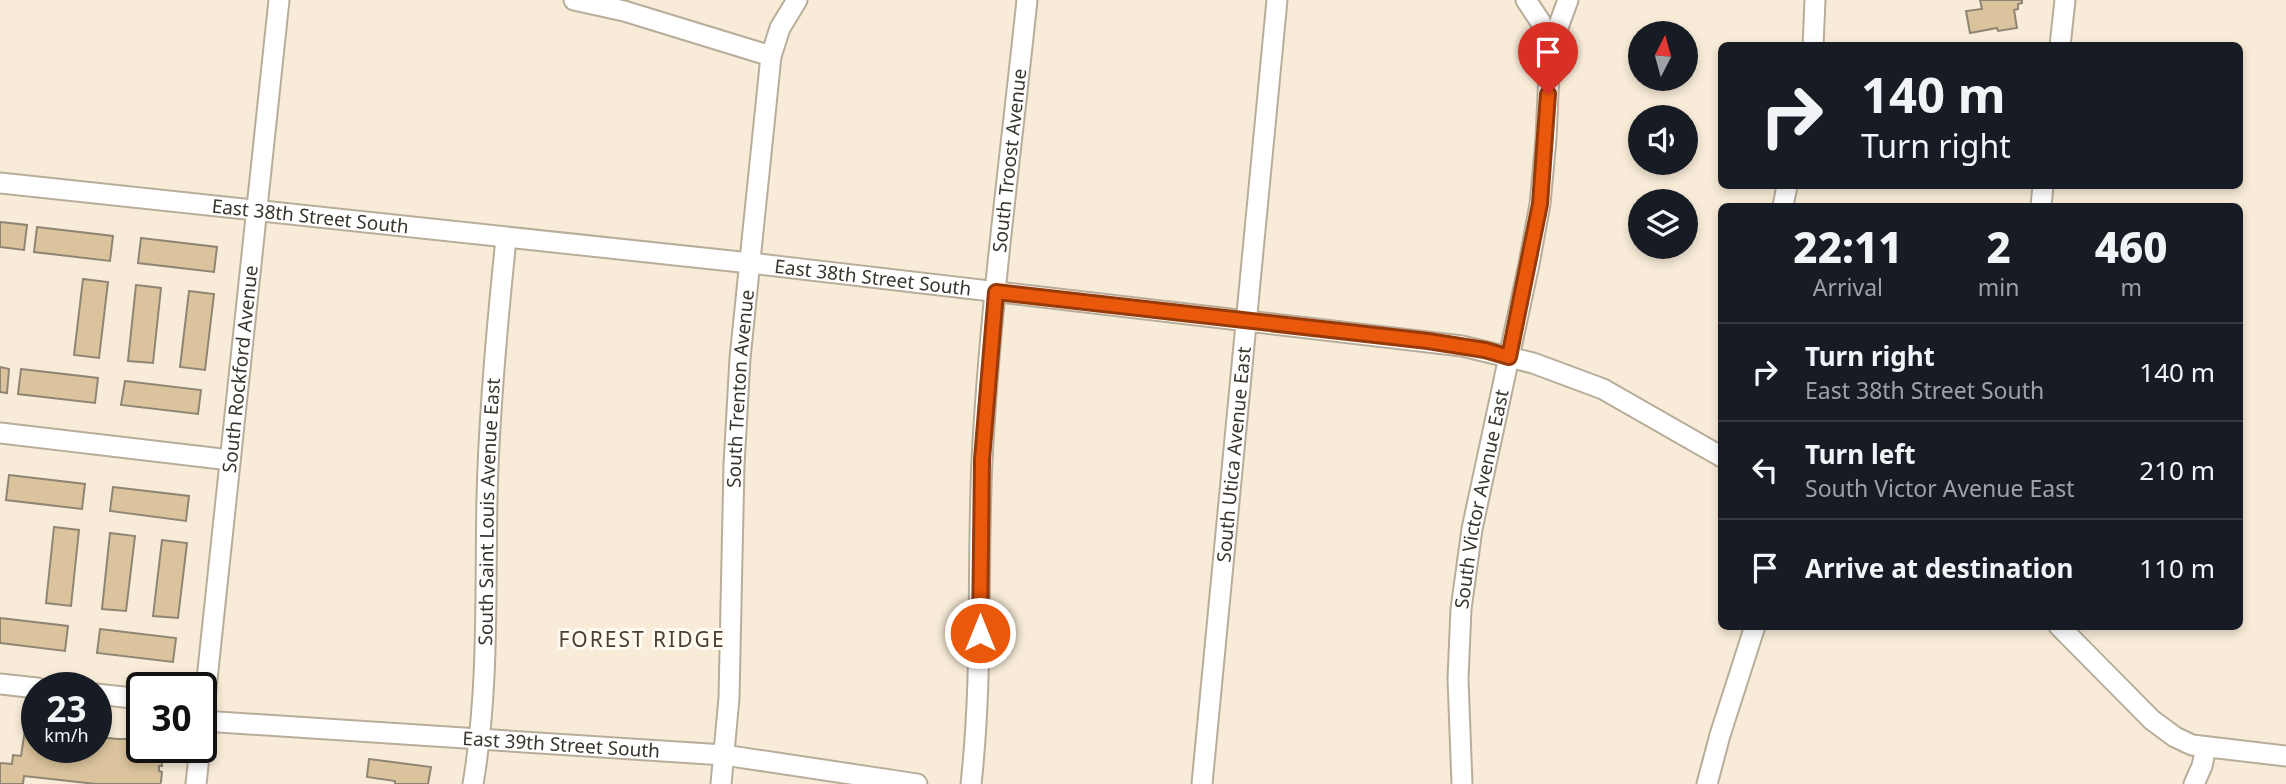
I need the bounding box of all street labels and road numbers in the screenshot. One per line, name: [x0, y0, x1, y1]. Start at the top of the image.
street label: South Troost Avenue: [986, 67, 1032, 254]
street label: East 38th Street South: [211, 193, 410, 240]
street label: East 38th Street South: [773, 253, 973, 302]
street label: South Rockford Avenue: [216, 264, 264, 474]
street label: South Trenton Avenue: [721, 288, 760, 488]
street label: South Utica Avenue East: [1210, 345, 1257, 564]
street label: South Saint Louis Avenue East: [472, 377, 506, 646]
street label: South Victor Avenue East: [1448, 387, 1515, 610]
street label: East 39th Street South: [462, 725, 661, 764]

